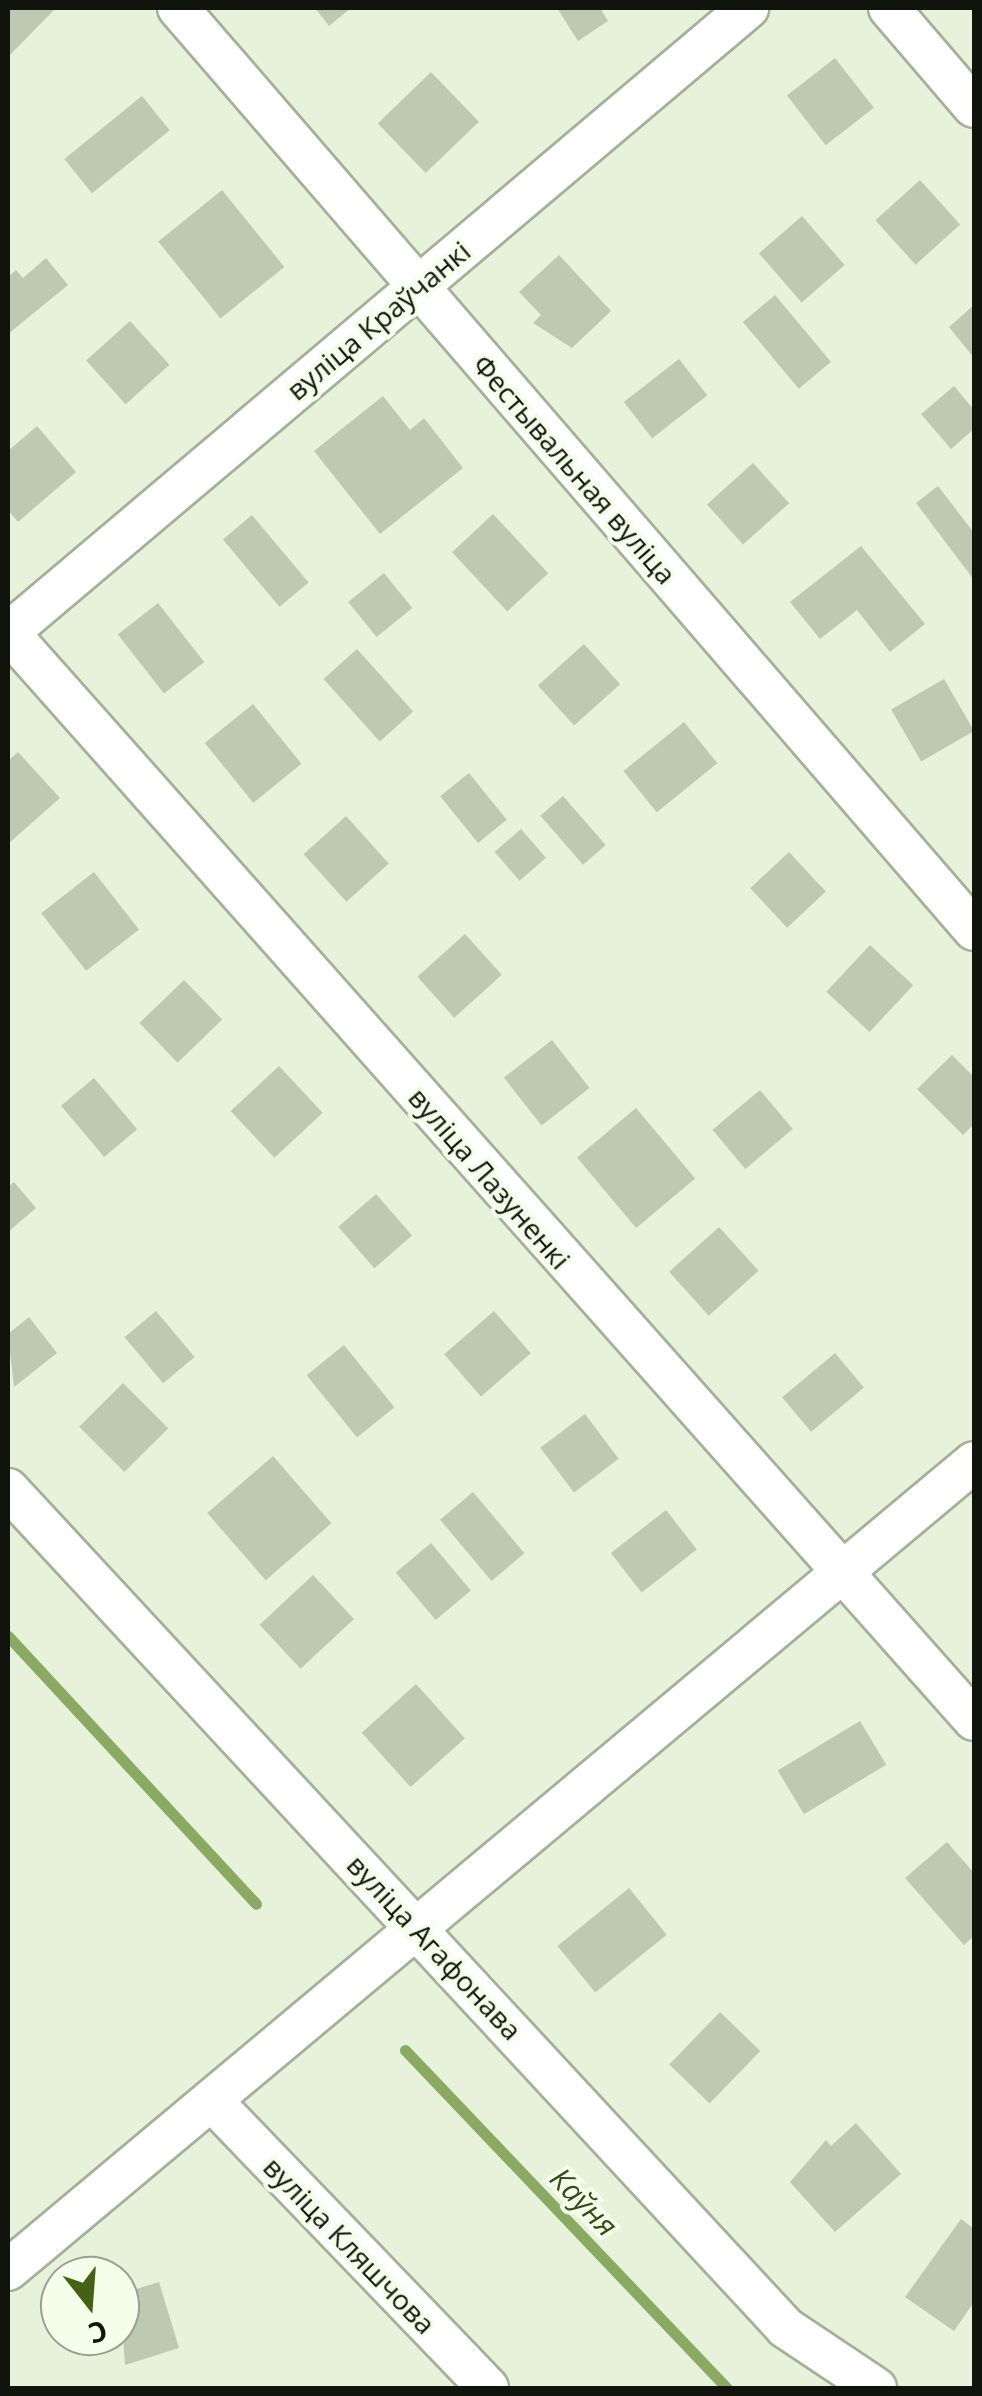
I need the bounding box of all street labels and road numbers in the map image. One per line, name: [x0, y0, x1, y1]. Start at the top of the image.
street label: вуліца Краўчанкі: [279, 233, 477, 407]
street label: Фестывальная вуліца: [466, 348, 684, 590]
street label: вуліца Лазуненкі: [402, 1081, 578, 1275]
street label: вуліца Агафонава: [341, 1848, 529, 2046]
street label: вуліца Кляшчова: [257, 2150, 443, 2340]

